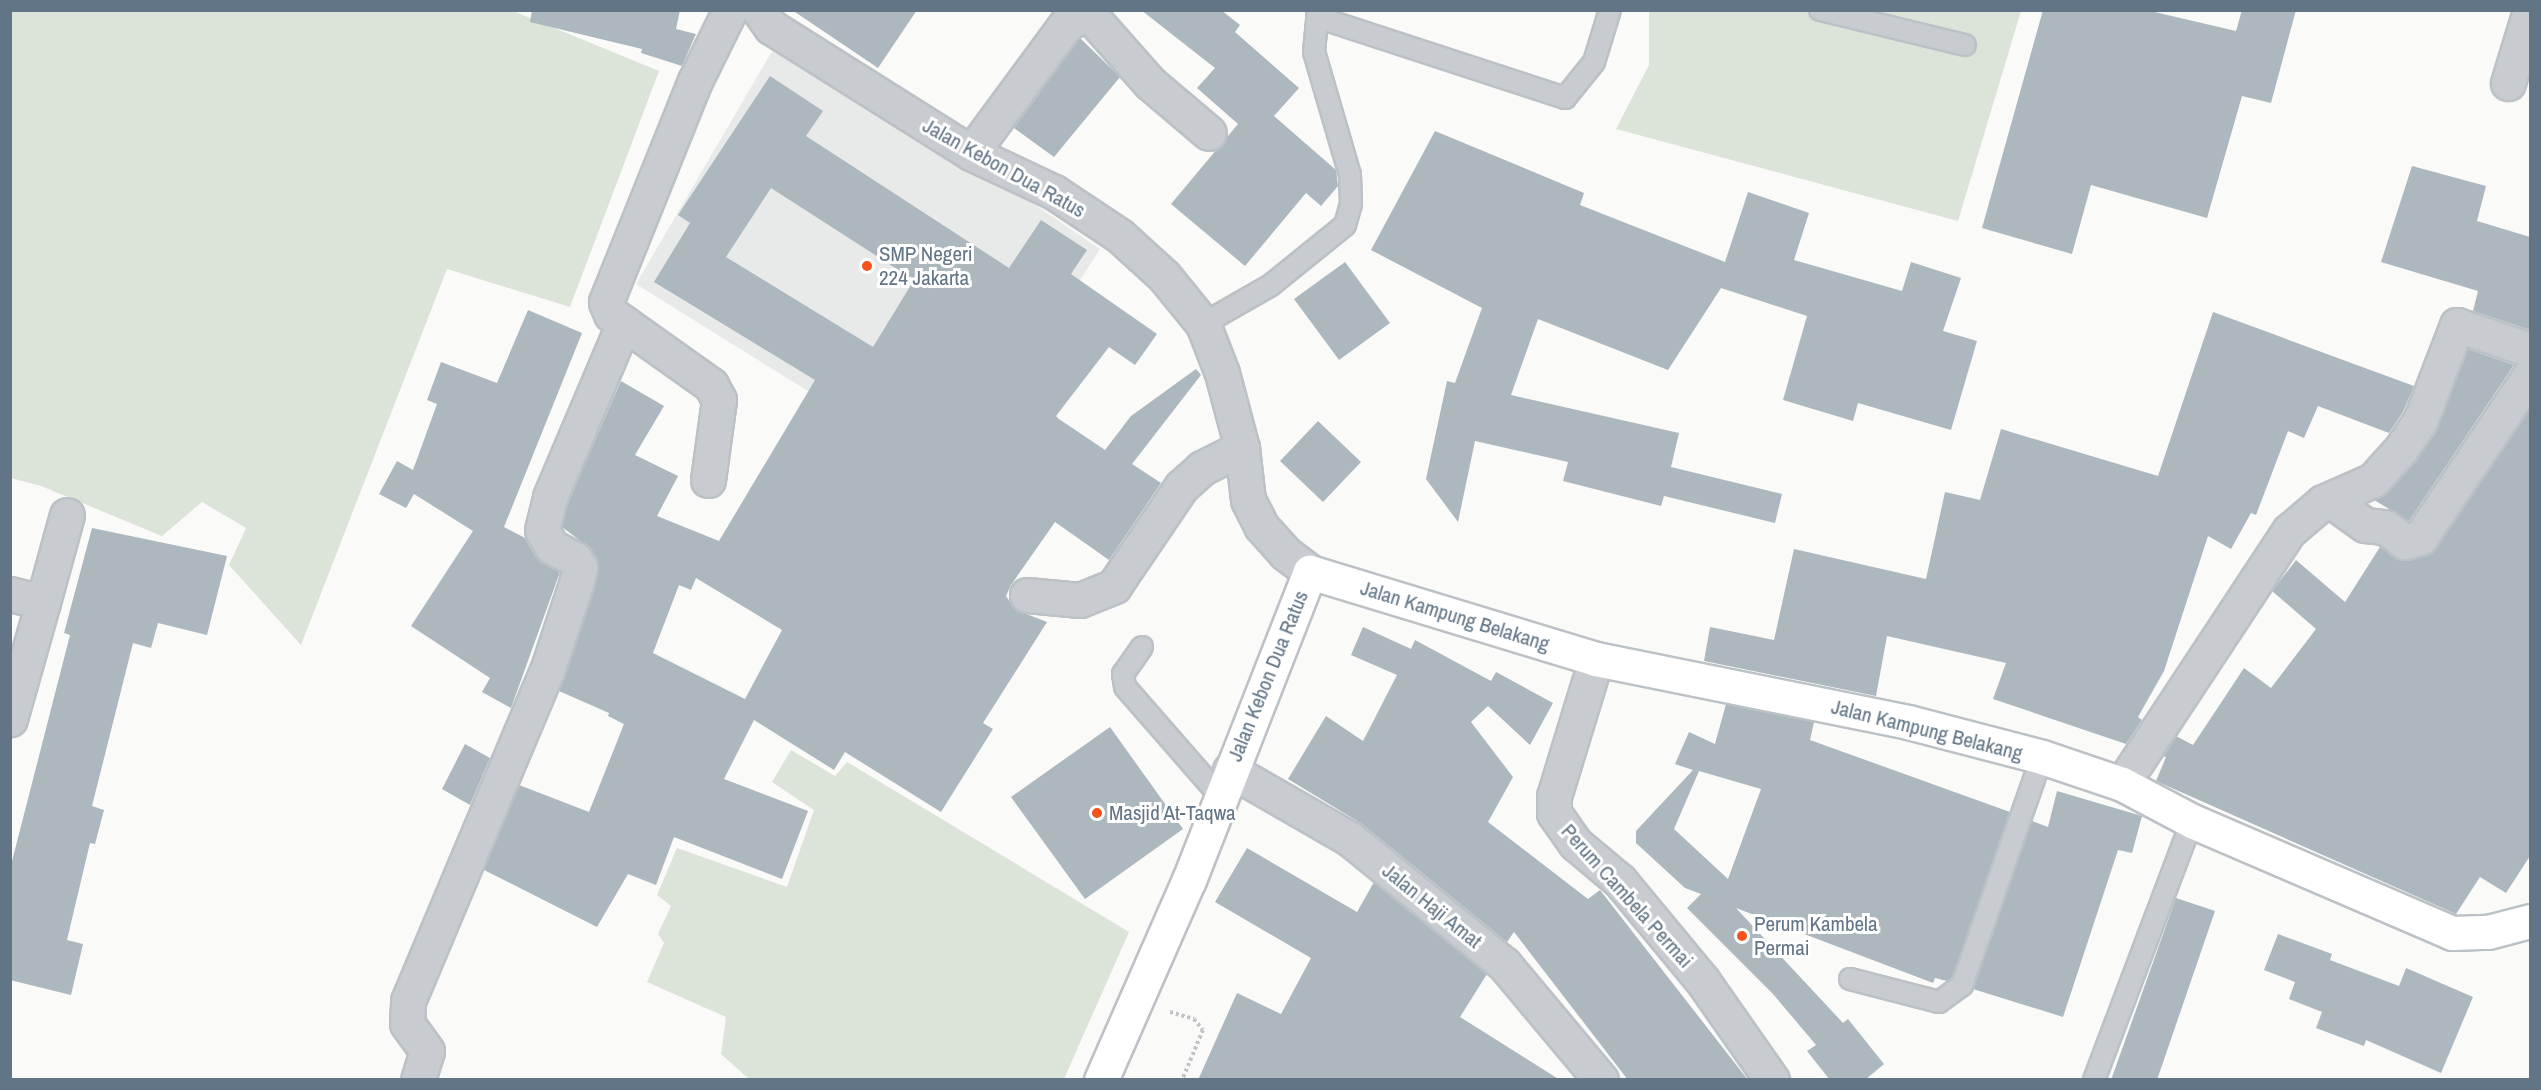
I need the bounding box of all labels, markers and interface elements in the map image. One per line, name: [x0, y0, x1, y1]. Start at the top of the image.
street label: Jalan Kebon Dua Ratus: [918, 113, 1090, 223]
place label: SMP Negeri 224 Jakarta: [879, 241, 973, 291]
marker: SMP Negeri 224 Jakarta: [860, 259, 874, 273]
street label: Jalan Kampung Belakang: [1357, 575, 1553, 657]
street label: Jalan Kebon Dua Ratus: [1222, 587, 1314, 765]
street label: Jalan Kampung Belakang: [1829, 694, 2025, 766]
place label: Masjid At-Taqwa: [1109, 800, 1237, 826]
marker: Masjid At-Taqwa: [1090, 806, 1104, 820]
street label: Perum Cambela Permai: [1556, 819, 1698, 973]
street label: Jalan Haji Amat: [1377, 858, 1487, 954]
place label: Perum Kambela Permai: [1754, 911, 1877, 961]
marker: Perum Kambela Permai: [1735, 929, 1749, 943]

